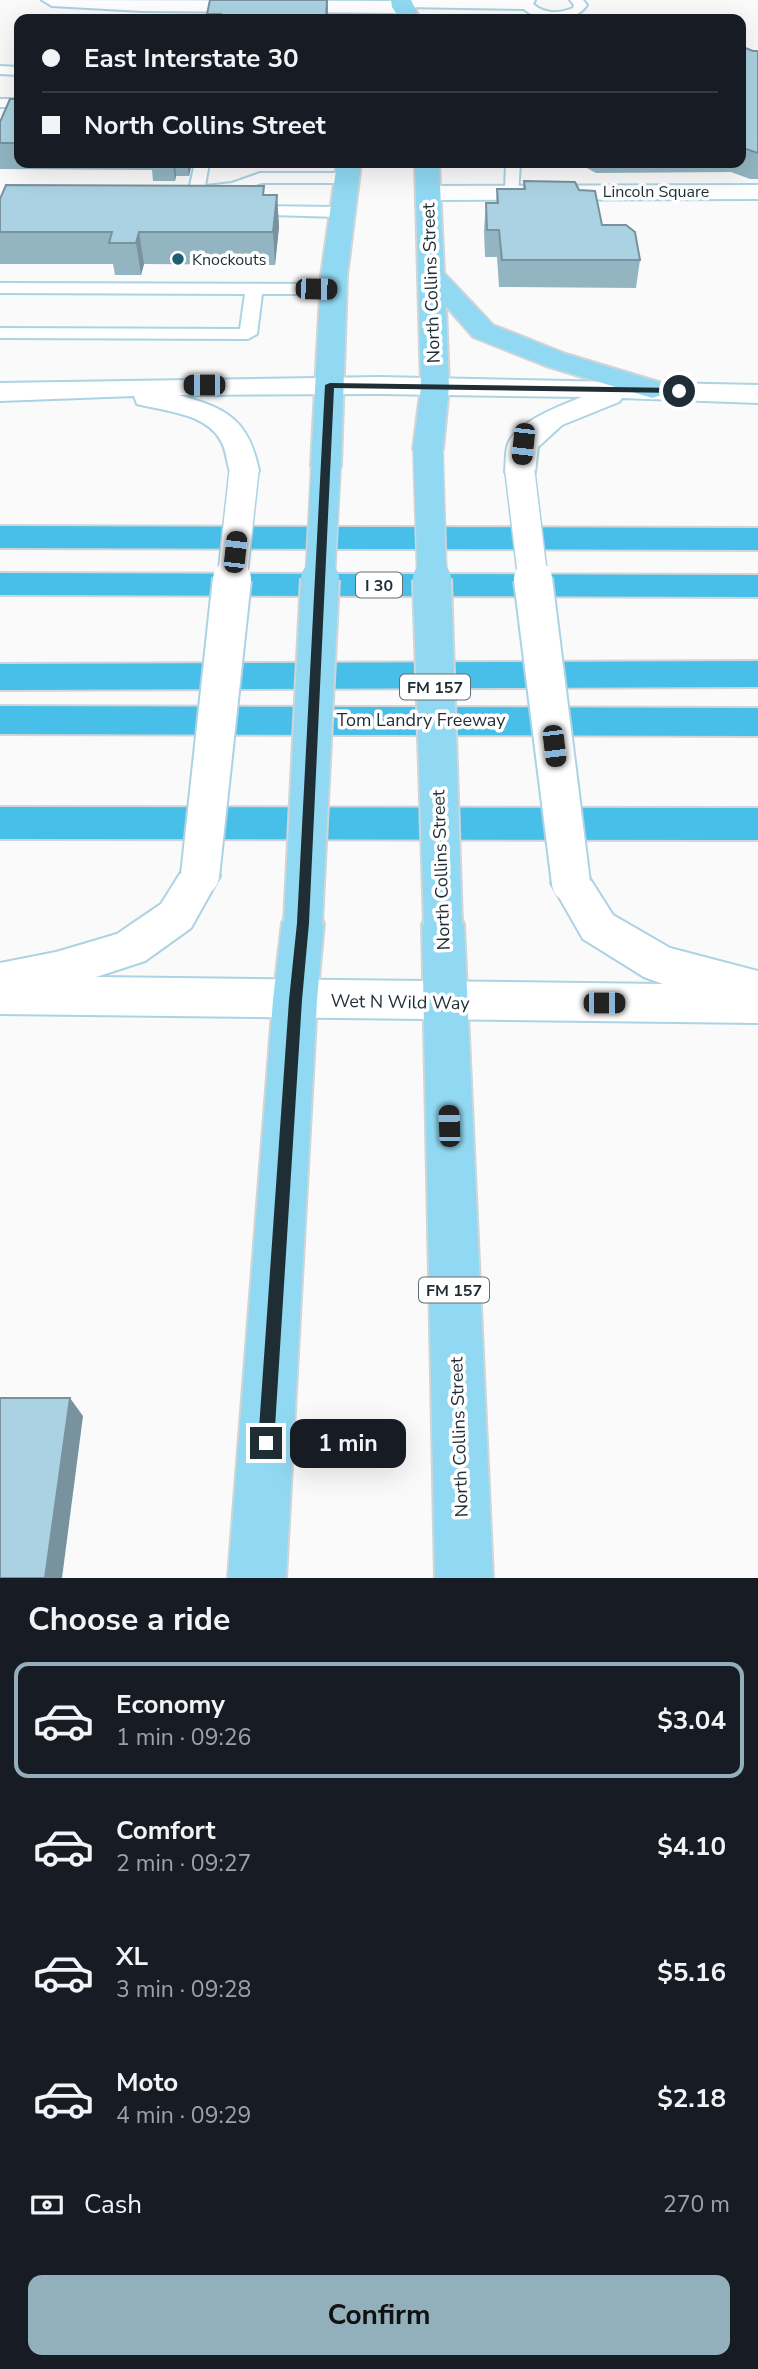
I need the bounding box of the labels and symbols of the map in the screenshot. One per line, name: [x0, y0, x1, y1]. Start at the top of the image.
street label: Lincoln Square: [603, 181, 709, 203]
street label: North Collins Street: [416, 202, 446, 364]
place label: Knockouts: [192, 249, 266, 271]
marker: Knockouts: [170, 251, 186, 267]
car: [295, 278, 338, 300]
car: [184, 375, 226, 396]
route start: [663, 375, 695, 407]
car: [511, 422, 536, 466]
car: [223, 530, 248, 574]
road number: I 30: [356, 572, 402, 598]
road number: FM 157: [400, 674, 470, 700]
street label: Tom Landry Freeway: [336, 708, 506, 732]
car: [542, 724, 567, 768]
street label: North Collins Street: [426, 789, 456, 951]
street label: Wet N Wild Way: [330, 989, 470, 1015]
car: [584, 993, 626, 1014]
car: [438, 1105, 461, 1147]
road number: FM 157: [419, 1278, 489, 1302]
street label: North Collins Street: [444, 1356, 474, 1518]
callout: 1 min: [290, 1418, 406, 1468]
route end: [250, 1427, 282, 1459]

